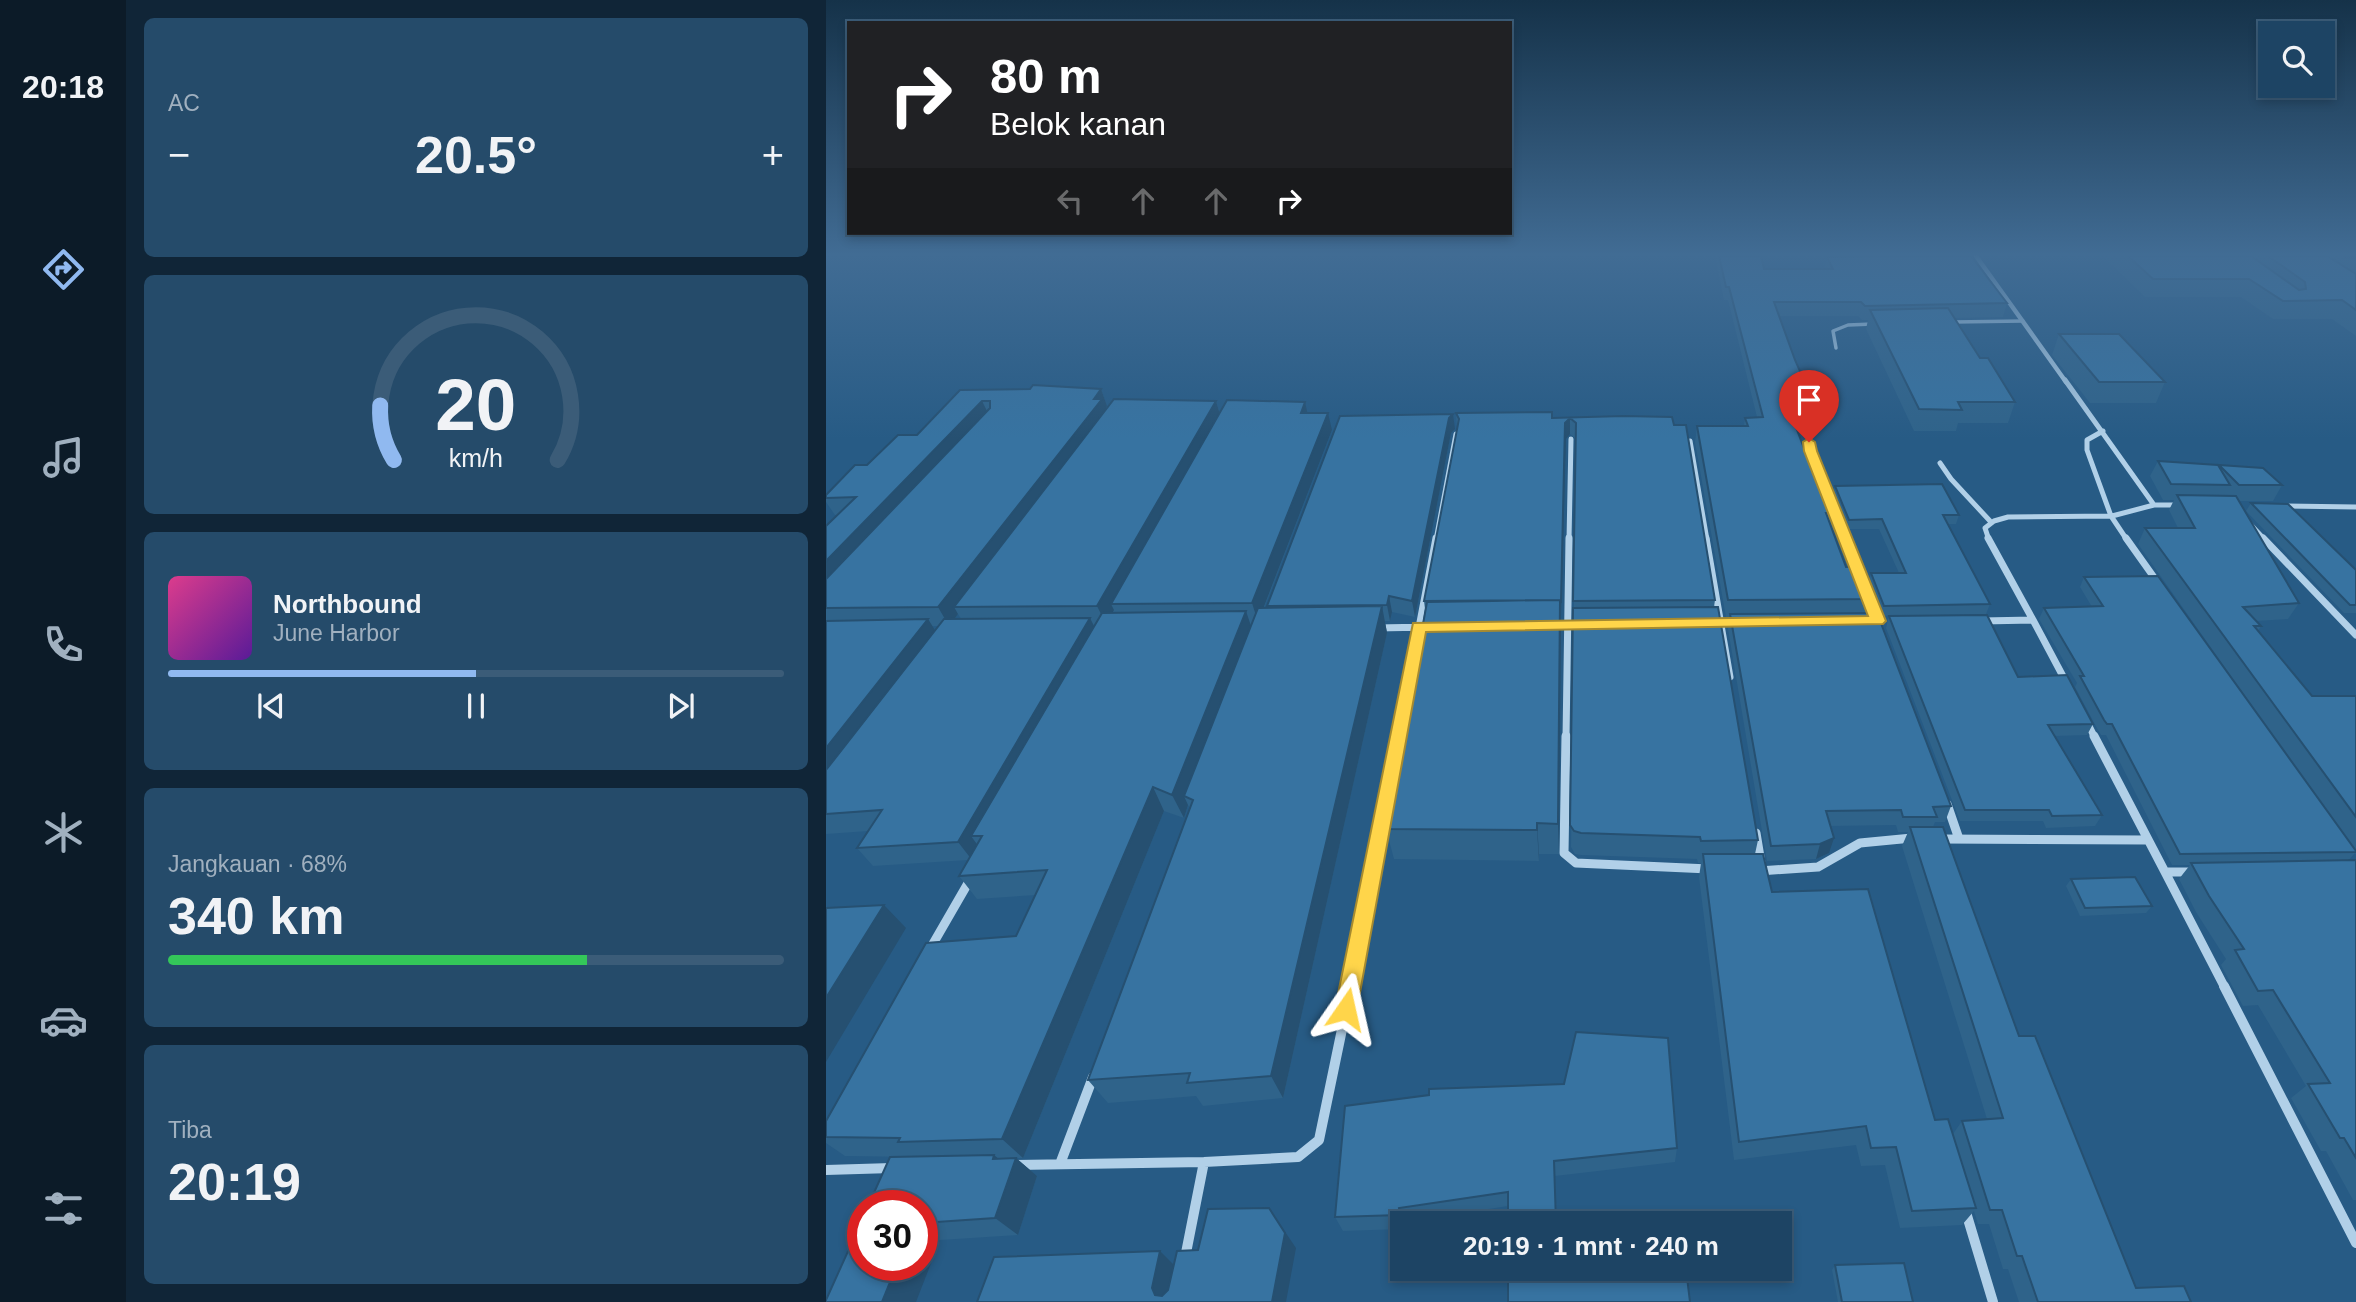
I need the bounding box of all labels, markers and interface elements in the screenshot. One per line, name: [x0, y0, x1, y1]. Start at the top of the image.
map controls: [2258, 21, 2335, 98]
button: search: [2258, 21, 2335, 98]
icon: right: [875, 49, 966, 140]
text: 80 m: [990, 49, 1102, 103]
text: 20:18: [22, 69, 104, 105]
text: AC: [168, 90, 200, 116]
text: Belok kanan: [990, 106, 1166, 142]
text: 20.5°: [415, 126, 537, 184]
text: −: [168, 134, 190, 176]
text: +: [762, 134, 784, 176]
icon: left: [1051, 182, 1089, 220]
icon: ahead: [1124, 182, 1162, 220]
icon: ahead: [1197, 182, 1235, 220]
icon: right: [1270, 182, 1308, 220]
icon: directions: [39, 245, 88, 294]
text: 20: [436, 365, 516, 446]
pin: [1779, 370, 1839, 442]
icon: arrive: [1790, 381, 1828, 419]
icon: music: [39, 433, 88, 482]
text: km/h: [449, 444, 503, 472]
text: Northbound: [273, 589, 422, 619]
icon: phone: [39, 620, 88, 669]
text: June Harbor: [273, 620, 400, 646]
icon: previous: [252, 687, 290, 725]
icon: pause: [457, 687, 495, 725]
icon: next: [662, 687, 700, 725]
icon: climate: [39, 808, 88, 857]
text: Jangkauan · 68%: [168, 851, 347, 877]
text: 340 km: [168, 887, 344, 945]
position arrow: [1309, 972, 1383, 1046]
icon: car: [39, 996, 88, 1045]
text: Tiba: [168, 1117, 212, 1143]
text: 20:19: [168, 1153, 301, 1211]
icon: filters: [39, 1184, 88, 1233]
speed limit sign: 30: [847, 1190, 938, 1281]
text: 20:19 · 1 mnt · 240 m: [1463, 1231, 1719, 1261]

